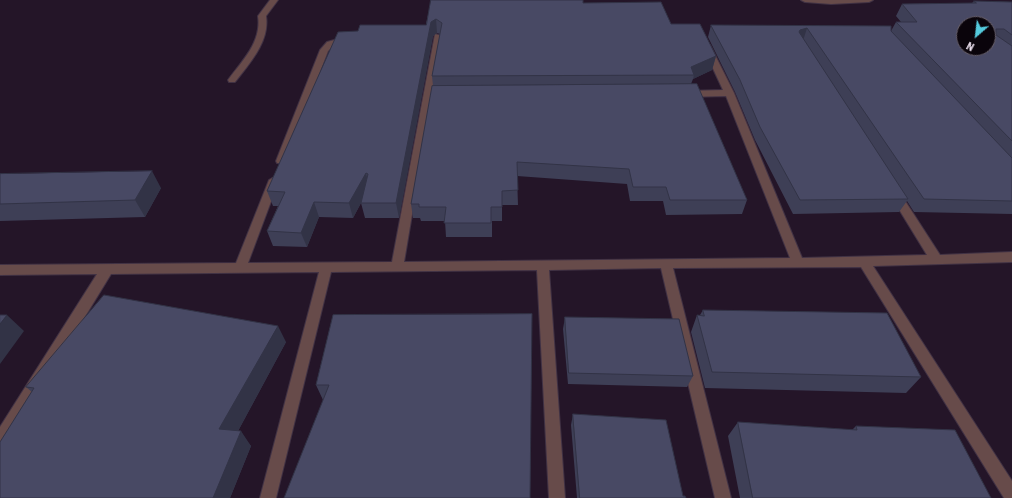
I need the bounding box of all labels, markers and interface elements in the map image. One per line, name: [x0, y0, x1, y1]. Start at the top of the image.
north arrow: [956, 16, 996, 56]
text: N: [965, 39, 977, 53]

